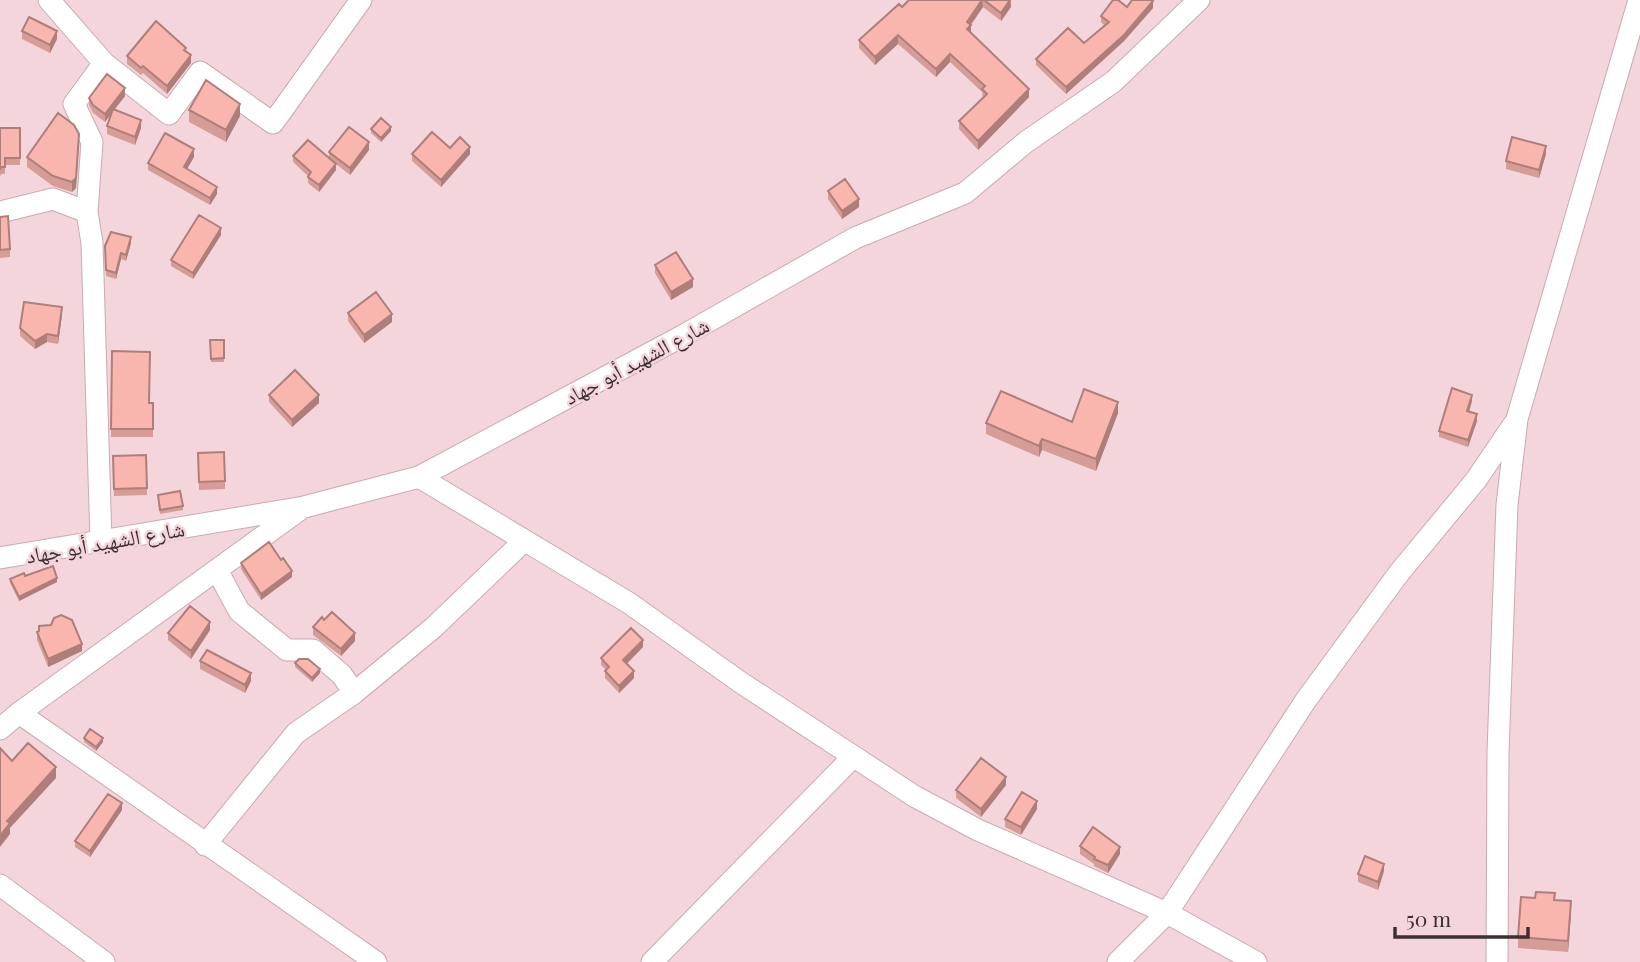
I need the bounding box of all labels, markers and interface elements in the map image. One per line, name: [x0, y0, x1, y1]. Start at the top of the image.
street label: شارع الشهيد أبو جهاد: [559, 310, 714, 411]
street label: شارع الشهيد أبو جهاد: [24, 513, 187, 570]
scale bar: [1395, 895, 1528, 939]
text: 50 m: [1406, 904, 1452, 932]

